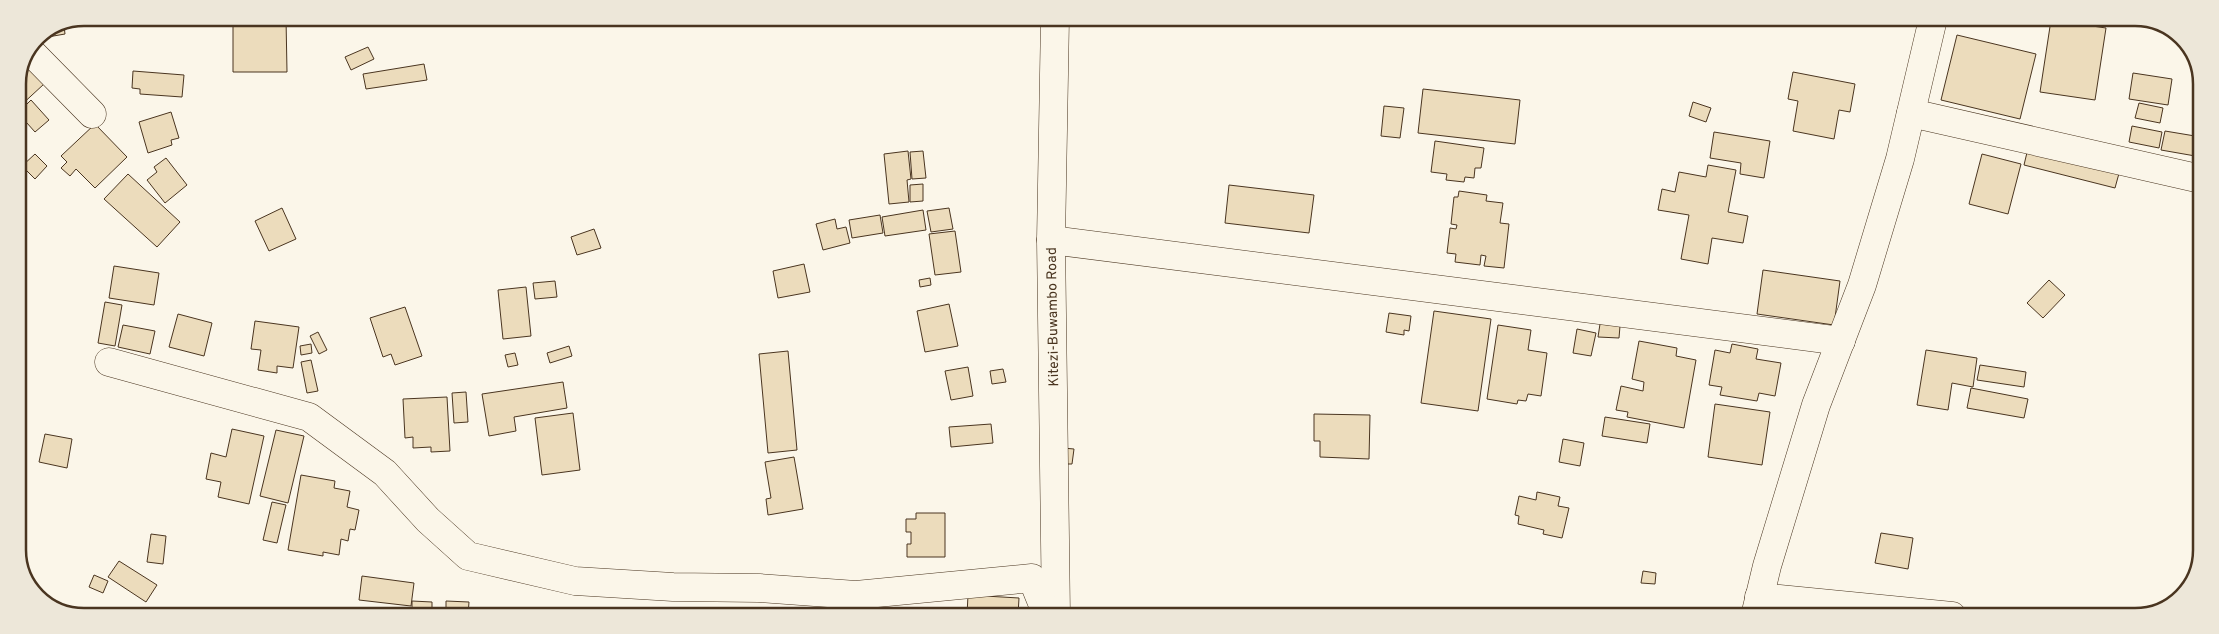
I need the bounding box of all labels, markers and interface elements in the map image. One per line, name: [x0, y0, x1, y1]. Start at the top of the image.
street label: Kitezi-Buwambo Road: [1044, 247, 1063, 387]

